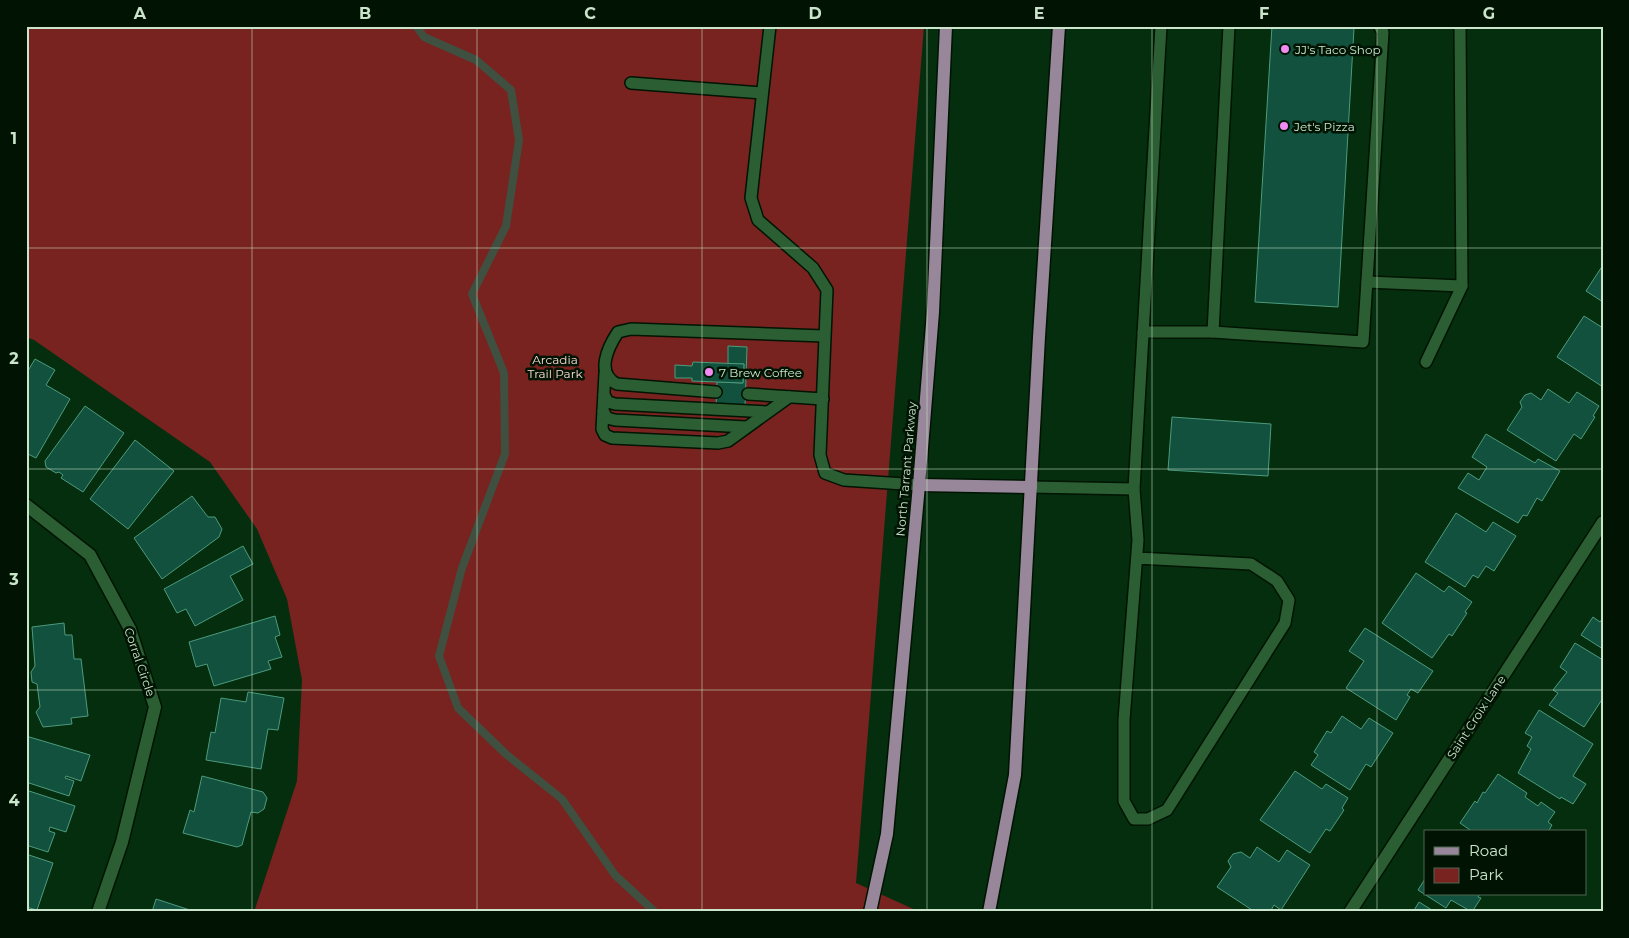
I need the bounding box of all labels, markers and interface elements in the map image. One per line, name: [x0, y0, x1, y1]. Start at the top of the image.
text: A: [133, 4, 147, 23]
text: B: [359, 4, 371, 23]
text: C: [584, 4, 596, 23]
text: D: [808, 4, 822, 23]
text: E: [1034, 4, 1044, 23]
text: F: [1259, 4, 1269, 23]
text: G: [1483, 4, 1495, 23]
place label: JJ's Taco Shop: [1294, 42, 1381, 57]
marker: JJ's Taco Shop: [1279, 43, 1291, 55]
place label: Jet's Pizza: [1293, 119, 1355, 134]
marker: Jet's Pizza: [1278, 120, 1290, 132]
text: 1: [11, 129, 17, 148]
text: 2: [9, 349, 19, 368]
park label: Arcadia Trail Park: [527, 352, 583, 381]
place label: 7 Brew Coffee: [719, 365, 802, 380]
marker: 7 Brew Coffee: [703, 366, 715, 378]
street label: North Tarrant Parkway: [893, 401, 919, 537]
text: 3: [8, 570, 19, 589]
street label: Corral Circle: [121, 626, 159, 698]
street label: Saint Croix Lane: [1443, 672, 1509, 762]
text: 4: [8, 791, 20, 810]
legend: [1424, 830, 1586, 896]
text: Road: [1469, 841, 1508, 860]
text: Park: [1469, 865, 1503, 884]

